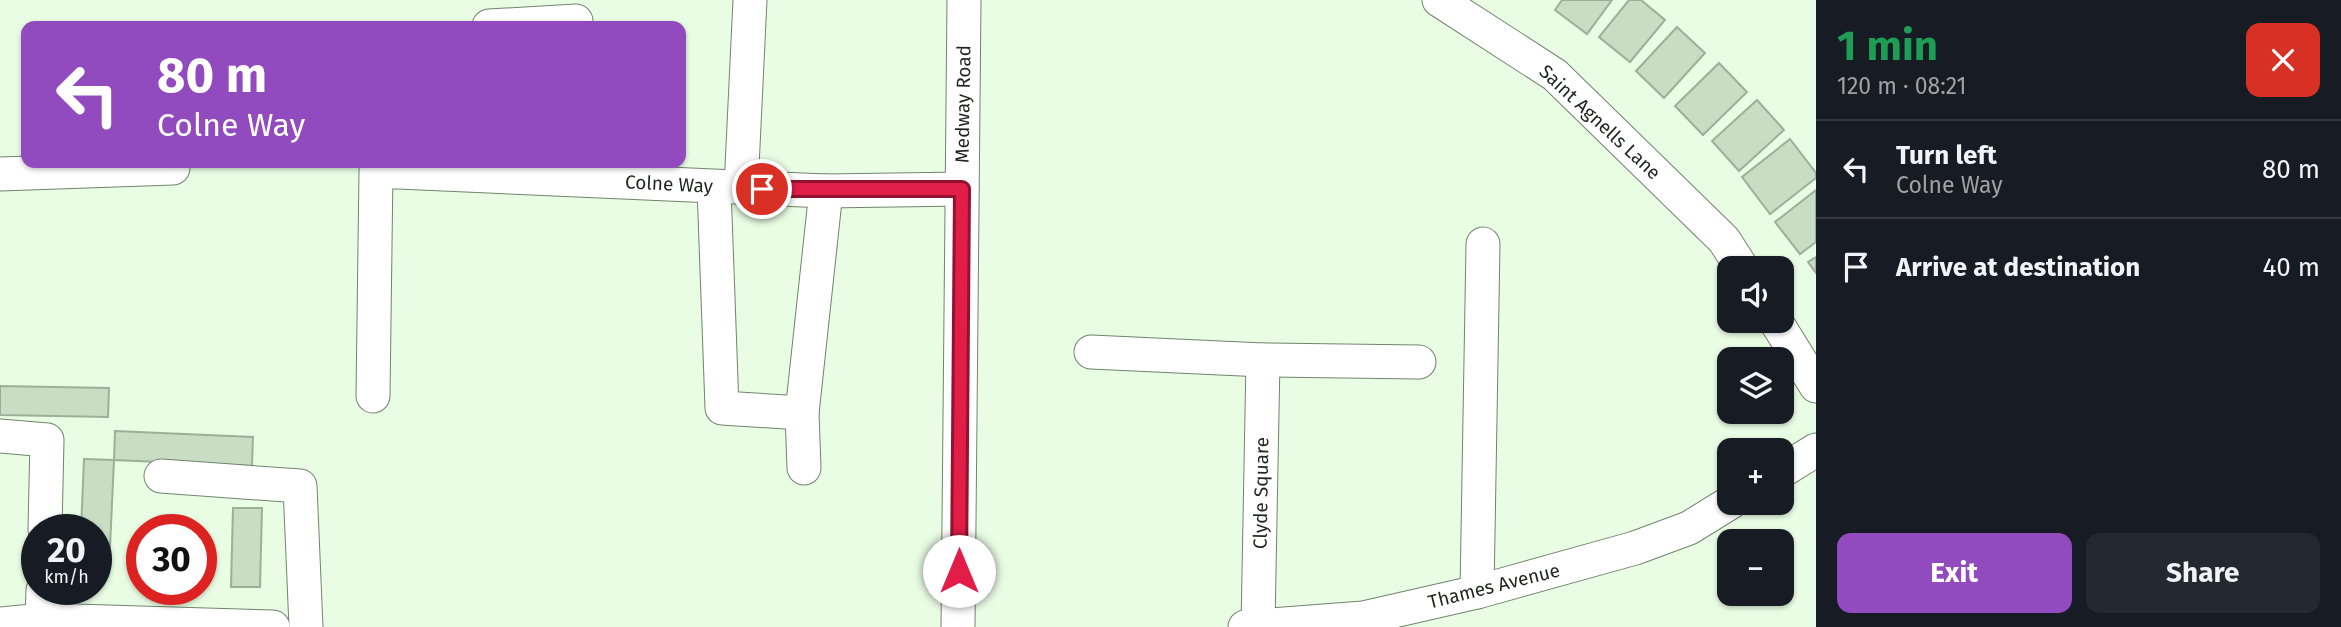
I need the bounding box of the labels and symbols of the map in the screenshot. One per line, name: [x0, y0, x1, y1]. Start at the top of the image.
street label: Medway Road: [950, 45, 976, 163]
street label: Saint Agnells Lane: [1535, 60, 1665, 184]
pin: [732, 159, 792, 219]
street label: Colne Way: [624, 170, 714, 198]
street label: Clyde Square: [1249, 437, 1273, 549]
speed limit sign: 30: [126, 514, 217, 605]
position arrow: [922, 534, 996, 608]
street label: Thames Avenue: [1426, 559, 1562, 613]

